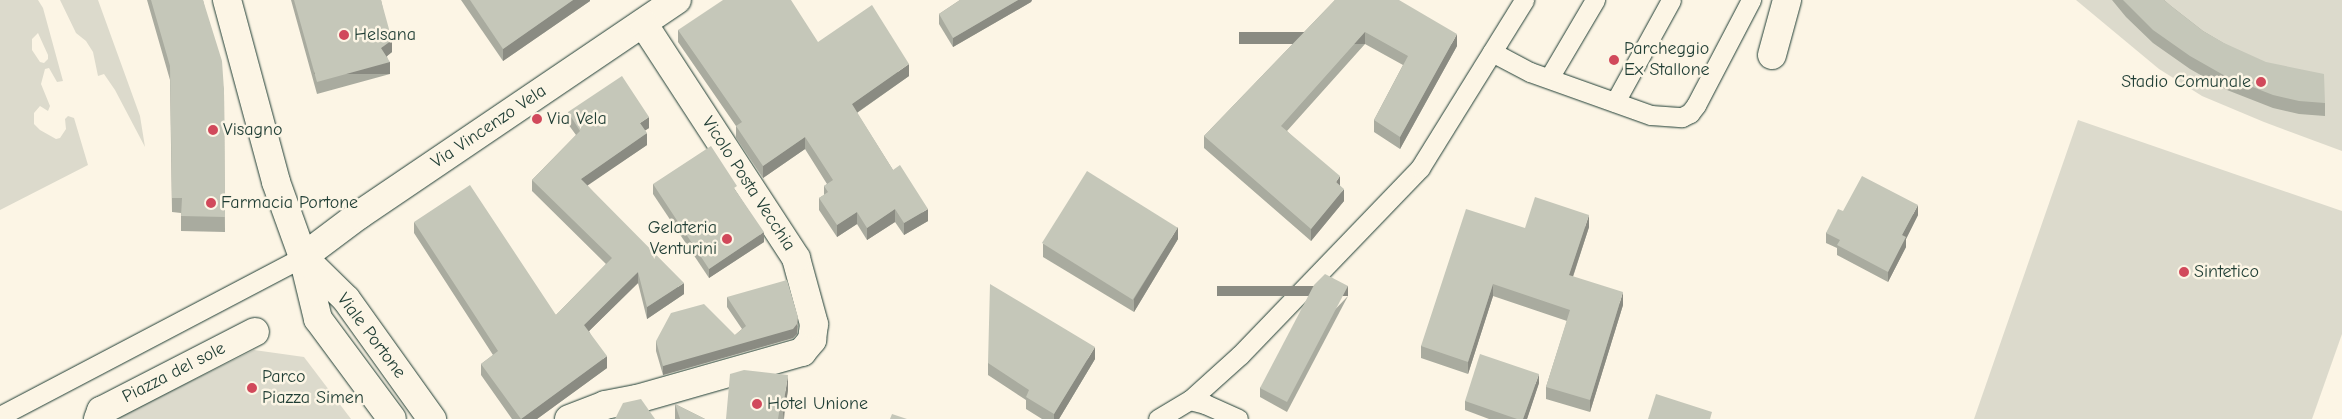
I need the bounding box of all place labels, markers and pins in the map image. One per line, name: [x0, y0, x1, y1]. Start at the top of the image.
place label: Helsana: [354, 24, 416, 46]
marker: Helsana: [338, 29, 350, 41]
place label: Parcheggio Ex Stallone: [1624, 39, 1710, 82]
marker: Parcheggio Ex Stallone: [1608, 54, 1620, 66]
place label: Stadio Comunale: [2121, 71, 2251, 93]
marker: Stadio Comunale: [2255, 76, 2267, 88]
place label: Via Vela: [547, 108, 607, 130]
marker: Via Vela: [531, 113, 543, 125]
place label: Visagno: [223, 119, 282, 141]
marker: Visagno: [207, 124, 219, 136]
place label: Farmacia Portone: [221, 192, 358, 214]
marker: Farmacia Portone: [205, 197, 217, 209]
place label: Gelateria Venturini: [648, 218, 717, 260]
marker: Gelateria Venturini: [721, 233, 733, 245]
place label: Sintetico: [2194, 261, 2259, 283]
marker: Sintetico: [2178, 266, 2190, 278]
place label: Parco Piazza Simen: [262, 367, 364, 409]
marker: Parco Piazza Simen: [246, 382, 258, 394]
place label: Hotel Unione: [767, 393, 868, 415]
marker: Hotel Unione: [751, 398, 763, 410]

